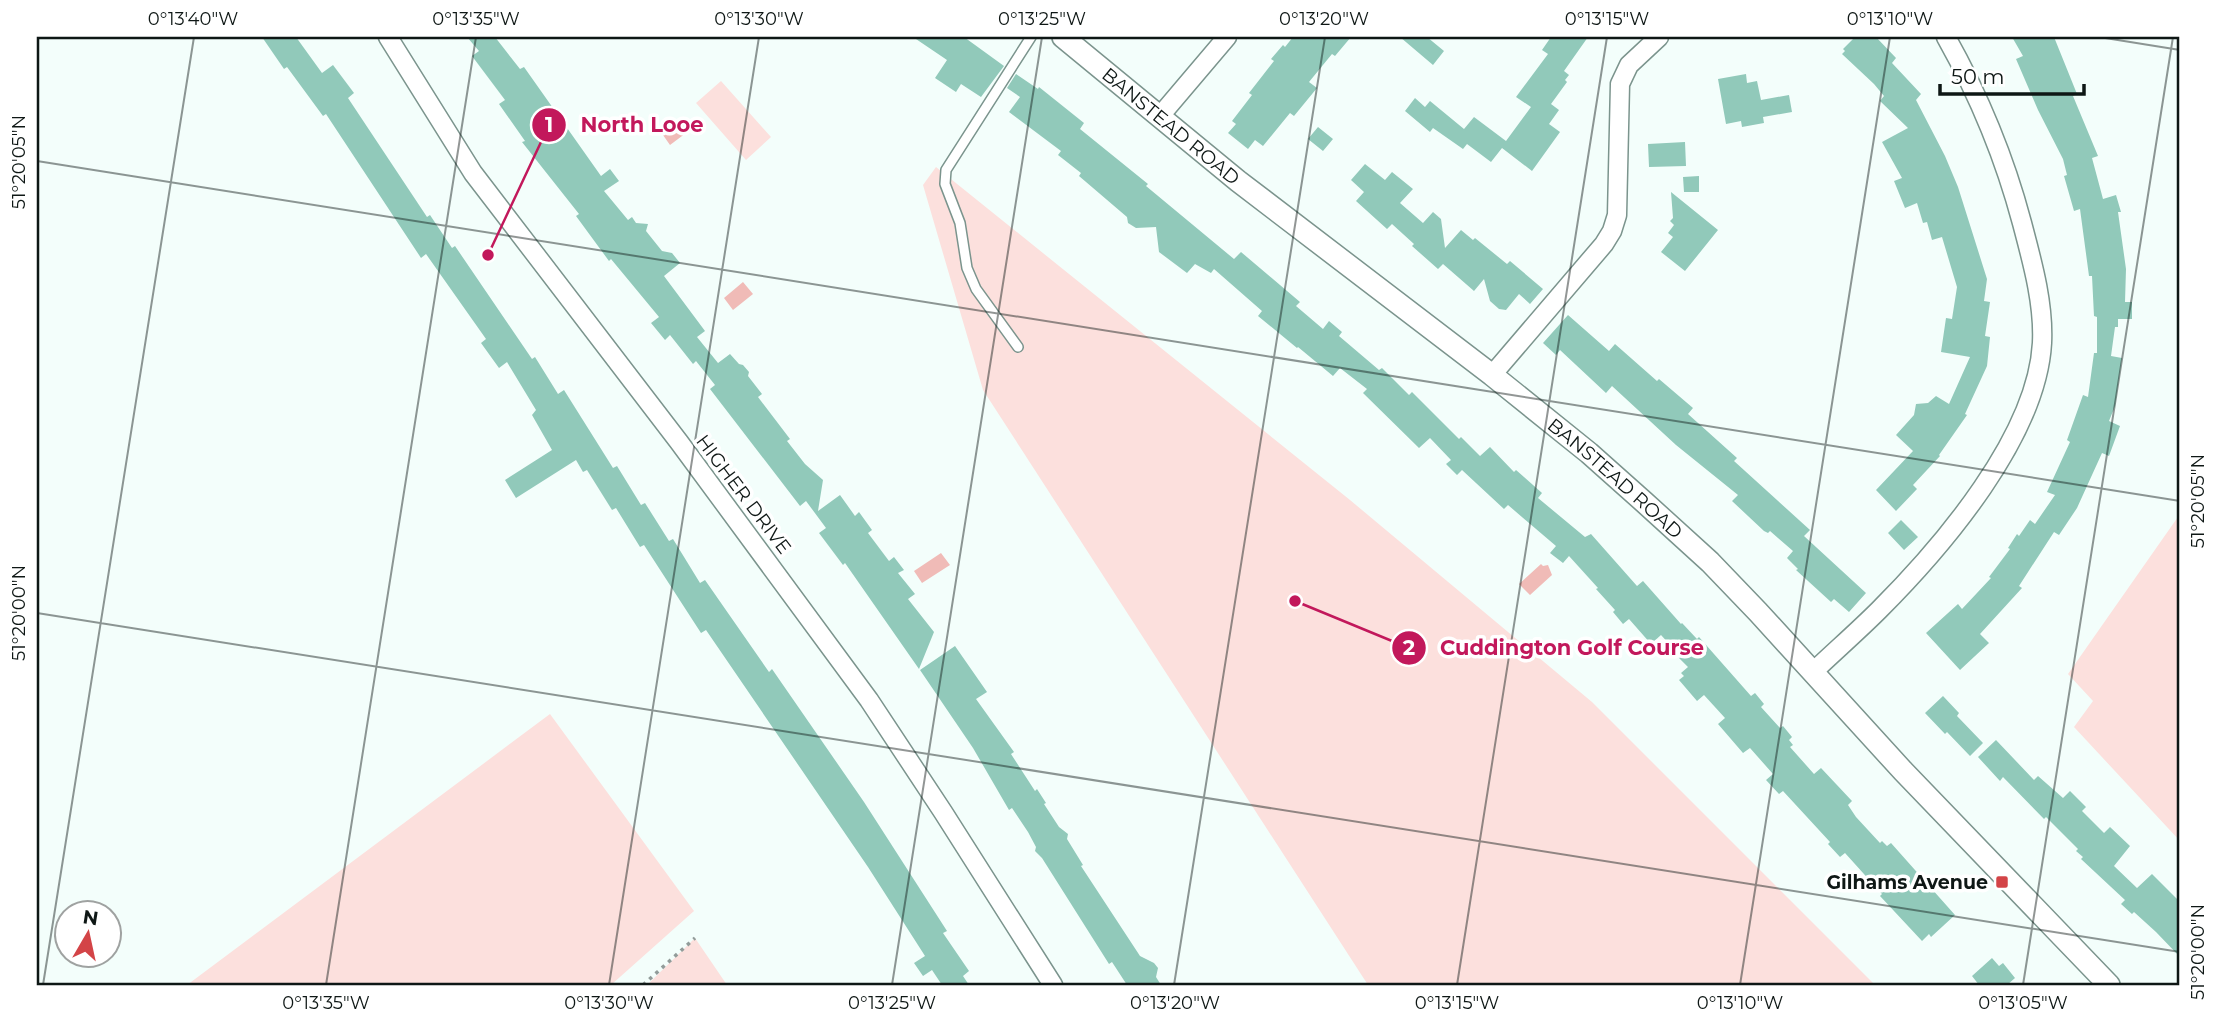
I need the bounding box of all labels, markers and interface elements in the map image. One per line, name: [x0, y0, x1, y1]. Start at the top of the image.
text: 0°13'40"W: [148, 8, 238, 30]
text: 0°13'35"W: [432, 8, 520, 30]
text: 0°13'30"W: [714, 8, 804, 30]
text: 0°13'25"W: [998, 8, 1086, 30]
text: 0°13'20"W: [1279, 8, 1369, 30]
text: 0°13'15"W: [1565, 8, 1649, 30]
text: 0°13'10"W: [1847, 8, 1933, 30]
scale bar: [1940, 52, 2084, 96]
street label: BANSTEAD ROAD: [1097, 63, 1244, 190]
text: 50 m: [1951, 64, 2005, 89]
callout: North Looe: [531, 104, 717, 146]
text: 1: [545, 112, 553, 137]
text: North Looe: [580, 112, 704, 137]
text: 51°20'05"N: [8, 115, 30, 209]
street label: BANSTEAD ROAD: [1543, 413, 1687, 543]
street label: HIGHER DRIVE: [691, 430, 796, 558]
text: 51°20'05"N: [2187, 454, 2209, 548]
text: 51°20'00"N: [8, 565, 30, 661]
callout: Cuddington Golf Course: [1391, 627, 1718, 669]
text: 2: [1403, 635, 1415, 660]
text: Cuddington Golf Course: [1440, 635, 1704, 660]
place label: Gilhams Avenue: [1826, 871, 1988, 894]
marker: Gilhams Avenue: [1994, 874, 2010, 890]
north arrow: [52, 900, 122, 970]
text: 51°20'00"N: [2187, 904, 2209, 1000]
text: N: [81, 905, 100, 930]
text: 0°13'35"W: [282, 992, 370, 1014]
text: 0°13'30"W: [564, 992, 654, 1014]
text: 0°13'25"W: [848, 992, 936, 1014]
text: 0°13'20"W: [1130, 992, 1220, 1014]
text: 0°13'15"W: [1415, 992, 1499, 1014]
text: 0°13'10"W: [1697, 992, 1783, 1014]
text: 0°13'05"W: [1978, 992, 2068, 1014]

